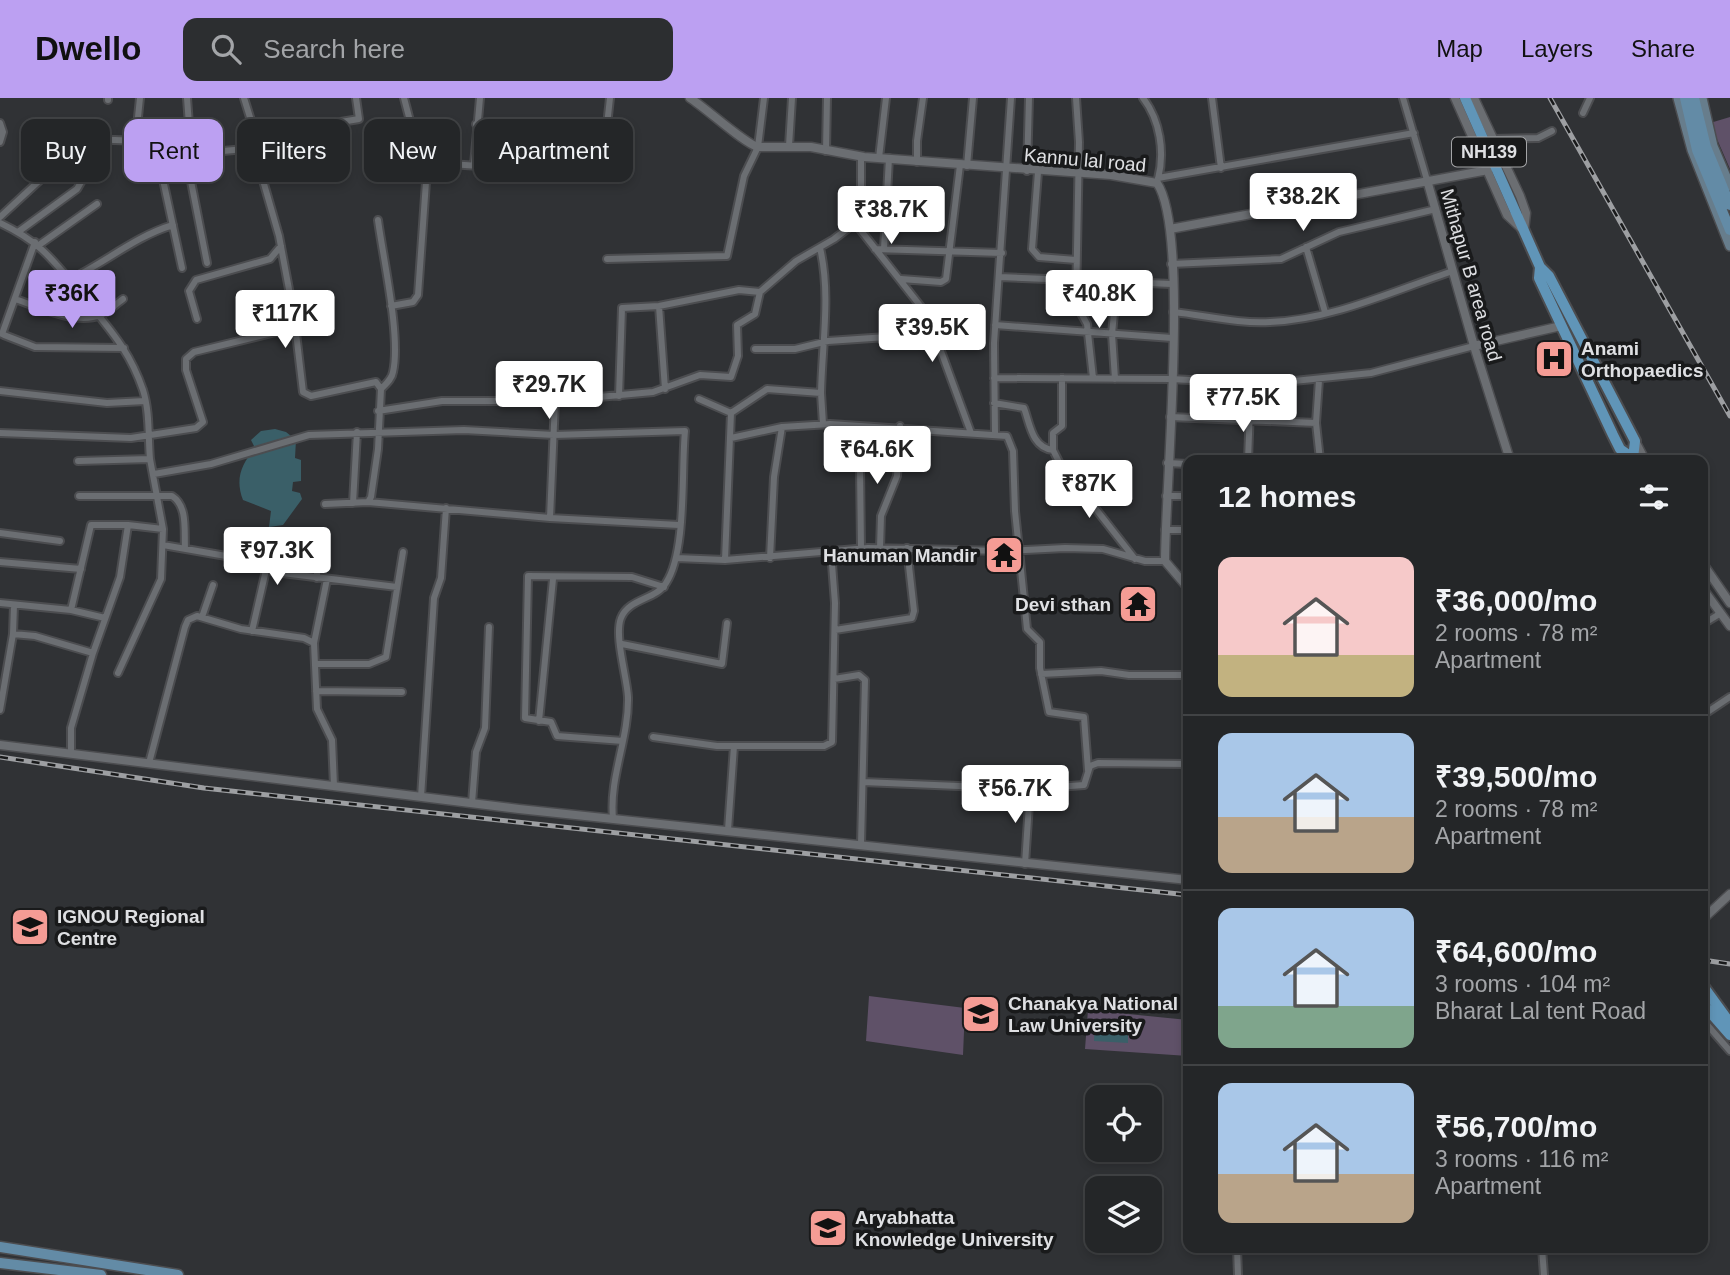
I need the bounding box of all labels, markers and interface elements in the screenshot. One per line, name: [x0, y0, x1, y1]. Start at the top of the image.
search box: [183, 18, 673, 81]
text: Dwello: [35, 30, 141, 67]
icon: search: [207, 30, 245, 68]
text: Search here: [263, 34, 405, 64]
text: Map: [1436, 35, 1483, 62]
text: Layers: [1521, 35, 1593, 62]
text: Share: [1631, 35, 1695, 62]
chip: Buy: [21, 119, 110, 182]
chip: Rent: [124, 119, 223, 182]
chip: Filters: [237, 119, 350, 182]
chip: New: [364, 119, 460, 182]
chip: Apartment: [474, 119, 633, 182]
road number: NH139: [1452, 138, 1526, 166]
street label: Kannu lal road: [1023, 144, 1147, 176]
pin: ₹38.2K: [1246, 174, 1360, 233]
text: ₹38.2K: [1266, 183, 1340, 209]
pin: ₹38.7K: [834, 186, 948, 246]
street label: Mithapur B area road: [1436, 186, 1506, 364]
text: ₹38.7K: [854, 196, 928, 222]
pin: ₹36K: [31, 271, 113, 330]
pin: ₹40.8K: [1042, 271, 1156, 330]
text: ₹36K: [44, 280, 100, 306]
text: ₹40.8K: [1062, 280, 1136, 306]
pin: ₹117K: [236, 290, 334, 350]
text: ₹117K: [252, 300, 318, 326]
pin: ₹39.5K: [875, 304, 989, 364]
text: ₹39.5K: [895, 314, 969, 340]
hospital icon: Anami Orthopaedics: [1533, 338, 1575, 380]
place label: Anami Orthopaedics: [1581, 338, 1703, 381]
pin: ₹29.7K: [492, 362, 606, 421]
text: ₹29.7K: [512, 371, 586, 397]
pin: ₹77.5K: [1186, 374, 1300, 434]
text: ₹77.5K: [1206, 384, 1280, 410]
pin: ₹64.6K: [820, 426, 934, 486]
text: ₹64.6K: [840, 436, 914, 462]
pin: ₹87K: [1048, 460, 1130, 520]
text: ₹87K: [1061, 470, 1117, 496]
icon: filters: [1635, 478, 1673, 516]
text: 12 homes: [1218, 480, 1356, 513]
pin: ₹97.3K: [220, 528, 334, 587]
temple icon: Hanuman Mandir: [983, 534, 1025, 576]
text: ₹97.3K: [240, 537, 314, 563]
place label: Hanuman Mandir: [823, 545, 978, 566]
temple icon: Devi sthan: [1117, 583, 1159, 625]
text: ₹36,000/mo: [1435, 584, 1597, 617]
icon: home: [1274, 585, 1358, 669]
place label: Devi sthan: [1015, 594, 1111, 615]
text: 2 rooms · 78 m²: [1435, 620, 1597, 646]
text: Apartment: [1435, 647, 1541, 673]
text: ₹39,500/mo: [1435, 760, 1597, 793]
icon: home: [1274, 761, 1358, 845]
pin: ₹56.7K: [958, 766, 1072, 825]
text: ₹56.7K: [978, 775, 1052, 801]
text: 2 rooms · 78 m²: [1435, 796, 1597, 822]
text: Apartment: [1435, 823, 1541, 849]
school or university icon: IGNOU Regional Centre: [9, 906, 51, 948]
place label: IGNOU Regional Centre: [57, 906, 205, 949]
text: ₹64,600/mo: [1435, 935, 1597, 968]
icon: home: [1274, 936, 1358, 1020]
text: 3 rooms · 104 m²: [1435, 971, 1610, 997]
school or university icon: Chanakya National Law University: [960, 993, 1002, 1035]
place label: Chanakya National Law University: [1008, 993, 1178, 1036]
text: Bharat Lal tent Road: [1435, 998, 1646, 1024]
map controls: [1085, 1085, 1162, 1253]
button: locate: [1085, 1085, 1162, 1162]
text: ₹56,700/mo: [1435, 1110, 1597, 1143]
icon: home: [1274, 1111, 1358, 1195]
text: 3 rooms · 116 m²: [1435, 1146, 1608, 1172]
text: Apartment: [1435, 1173, 1541, 1199]
button: layers: [1085, 1176, 1162, 1253]
school or university icon: Aryabhatta Knowledge University: [807, 1207, 849, 1249]
place label: Aryabhatta Knowledge University: [855, 1207, 1054, 1250]

